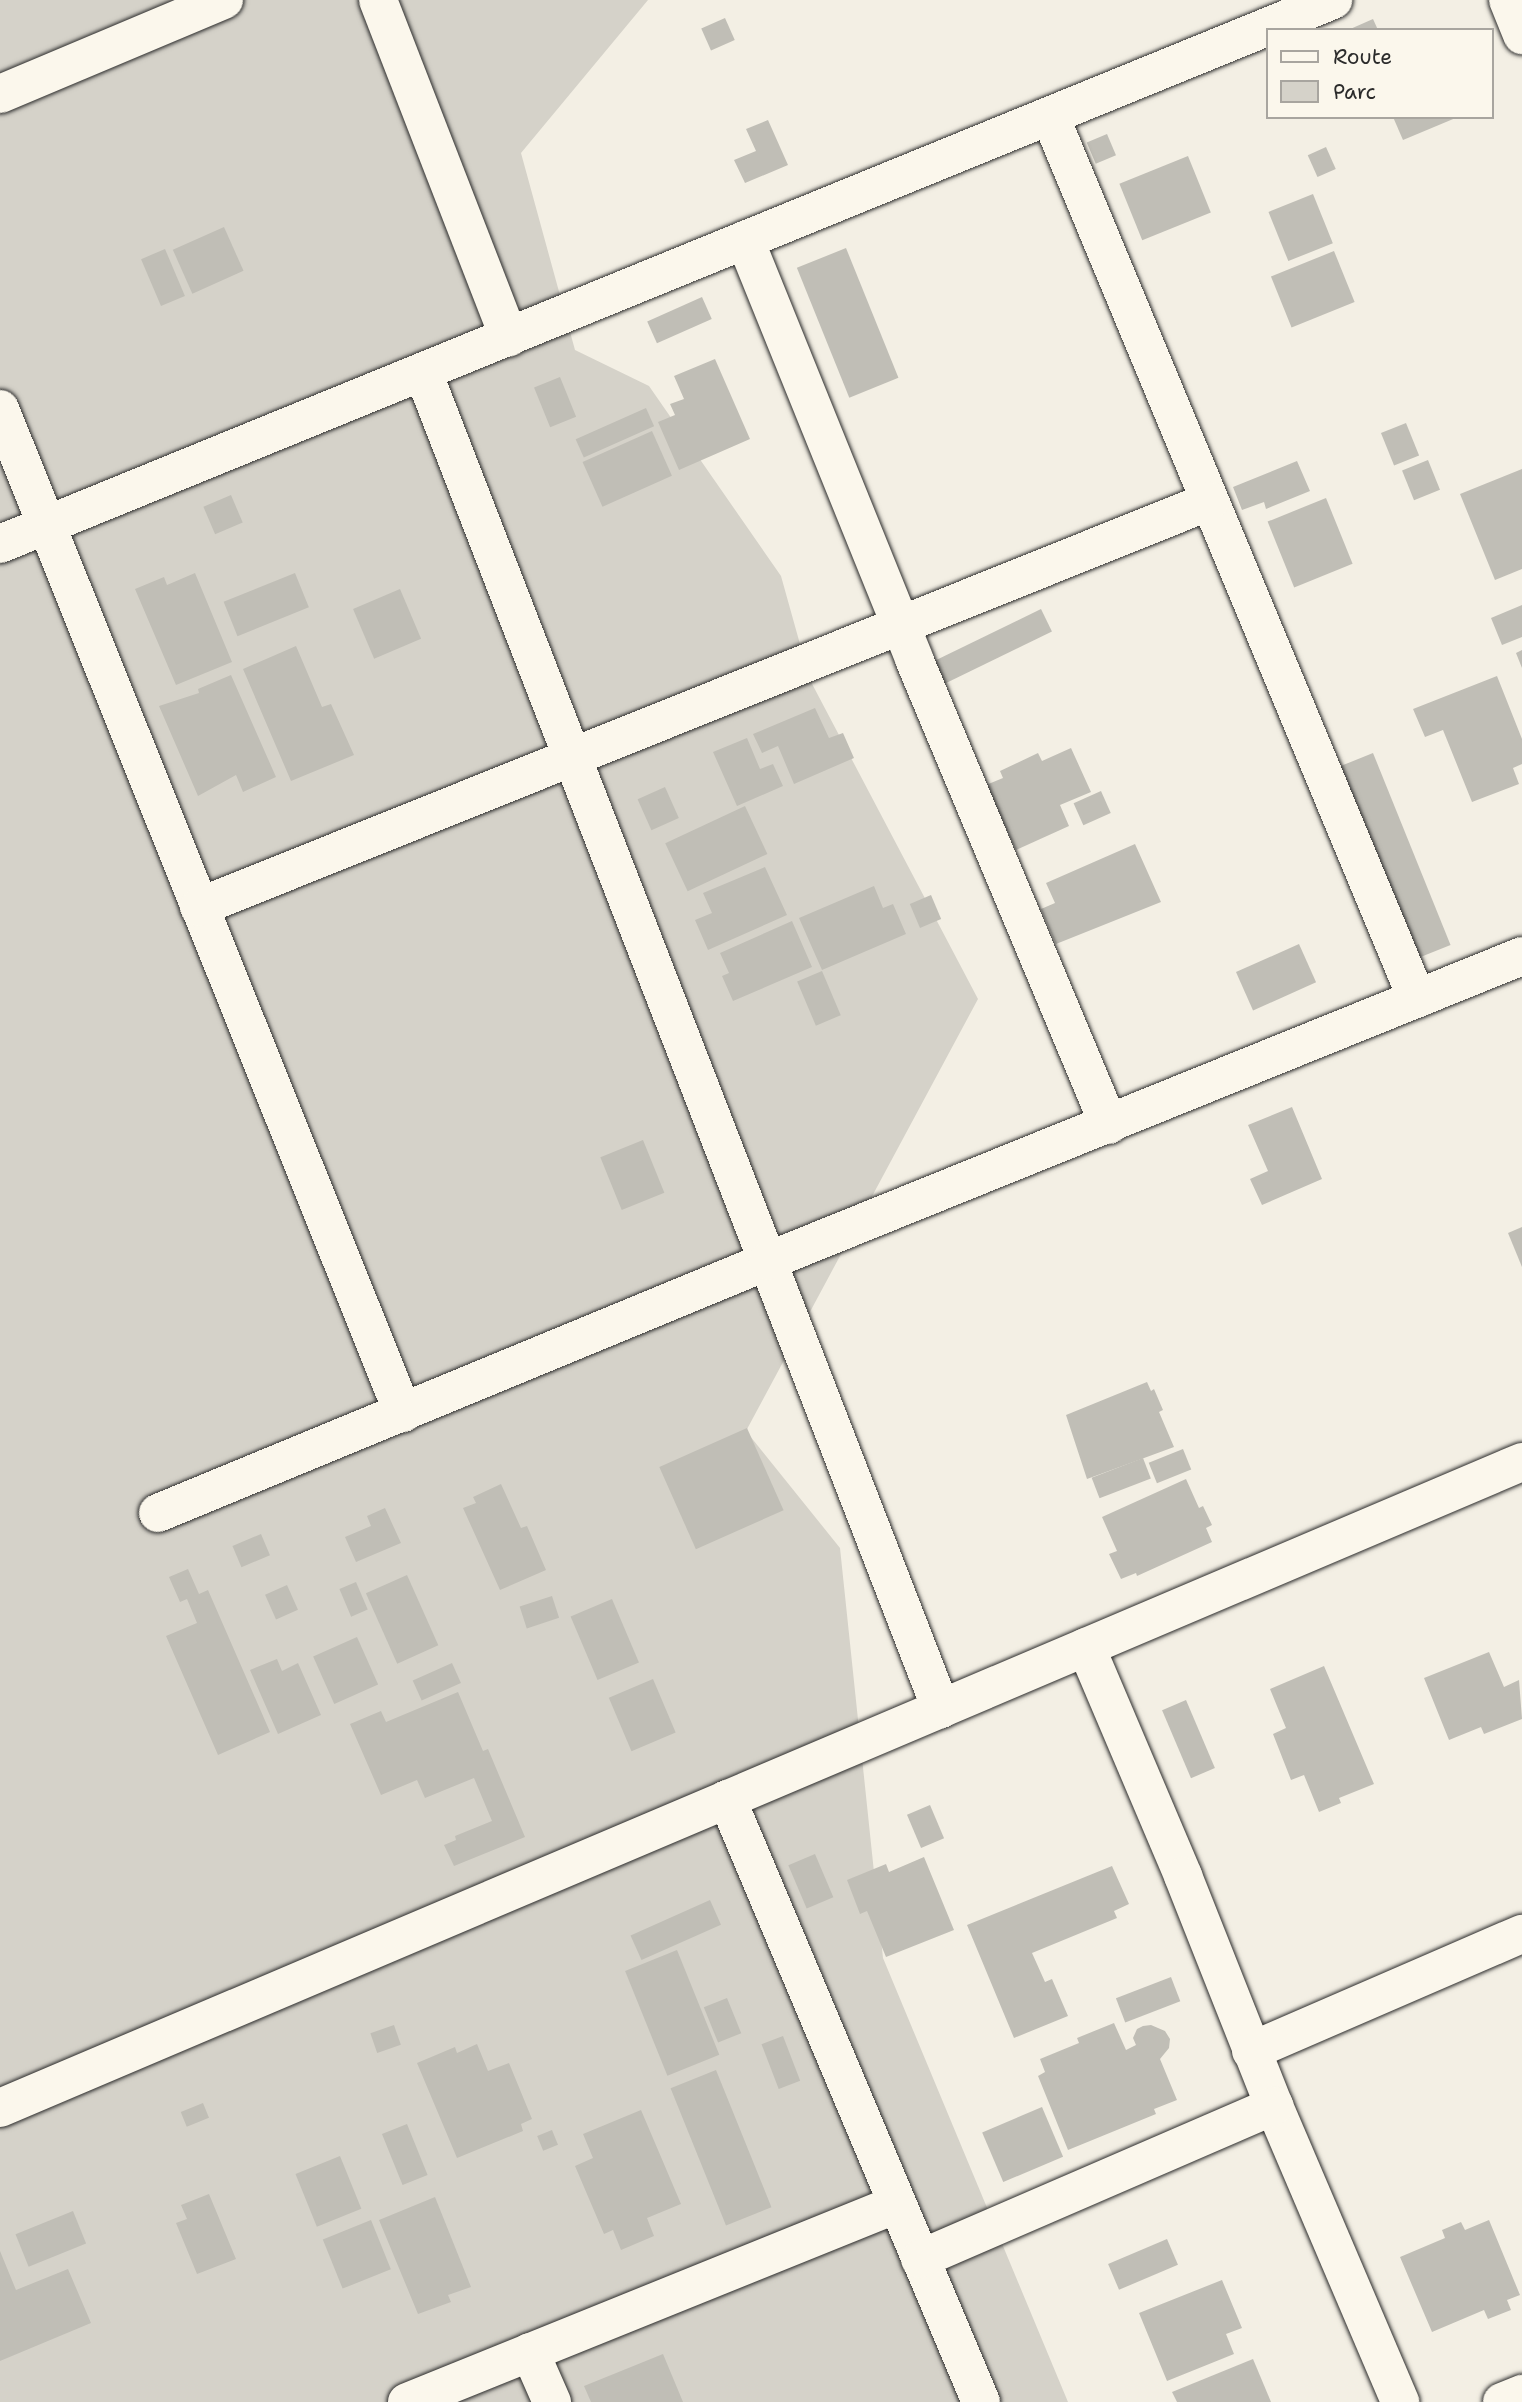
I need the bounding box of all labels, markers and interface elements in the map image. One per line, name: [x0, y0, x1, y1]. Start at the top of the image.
legend: [1266, 28, 1494, 119]
text: Route: [1333, 43, 1392, 71]
text: Parc: [1333, 78, 1376, 106]

